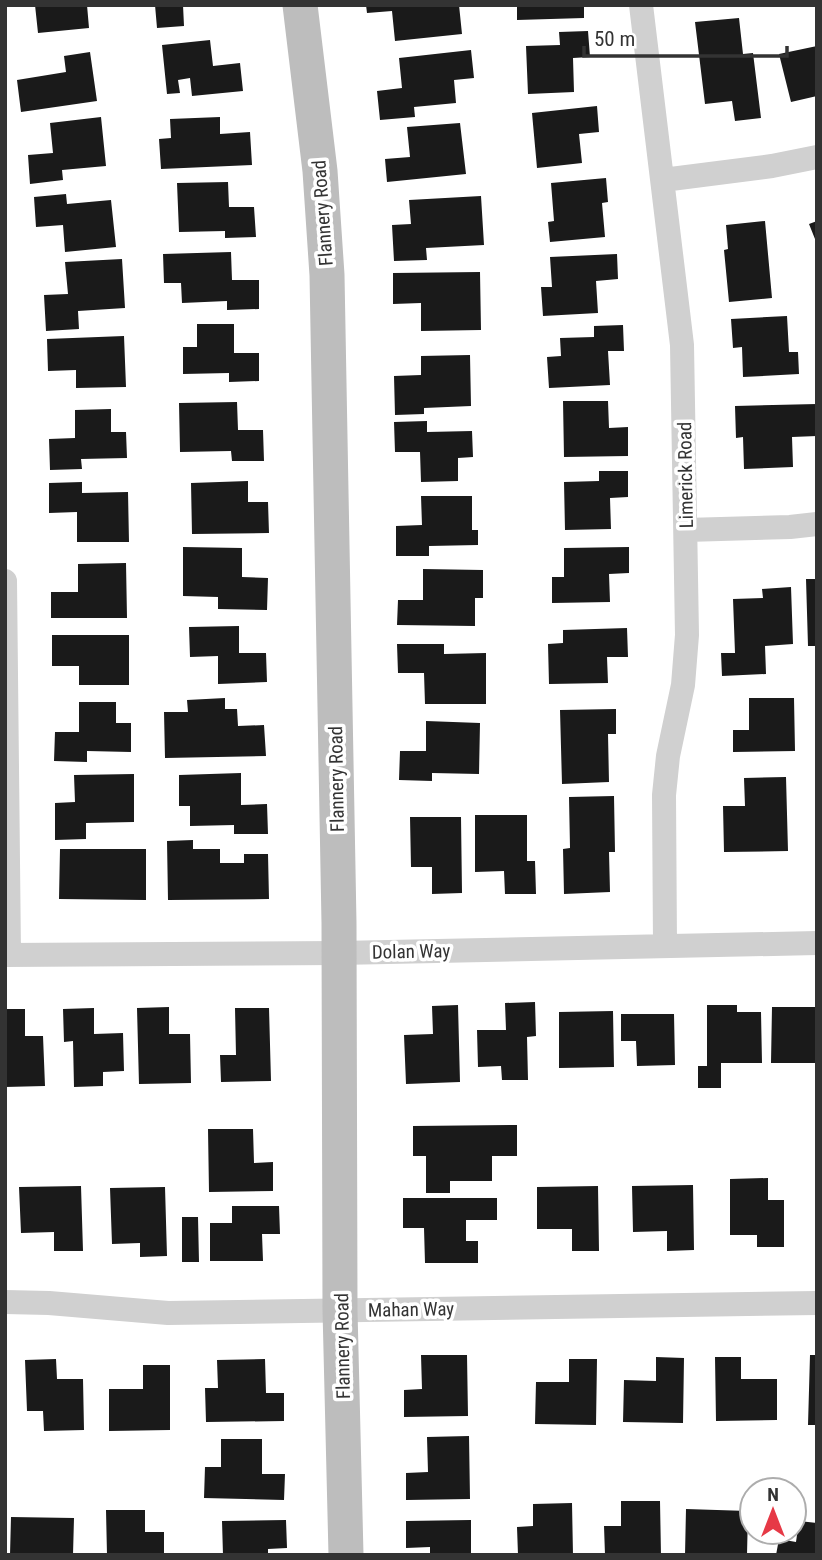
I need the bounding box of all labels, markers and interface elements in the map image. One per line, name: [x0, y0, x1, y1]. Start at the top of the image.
scale bar: [584, 14, 787, 58]
text: 50 m: [594, 27, 635, 51]
street label: Flannery Road: [307, 159, 338, 267]
street label: Limerick Road: [673, 421, 698, 528]
street label: Flannery Road: [324, 726, 349, 832]
street label: Dolan Way: [372, 939, 451, 964]
street label: Flannery Road: [330, 1293, 355, 1399]
street label: Mahan Way: [368, 1297, 454, 1322]
north arrow: [738, 1476, 808, 1546]
text: N: [767, 1483, 779, 1506]

